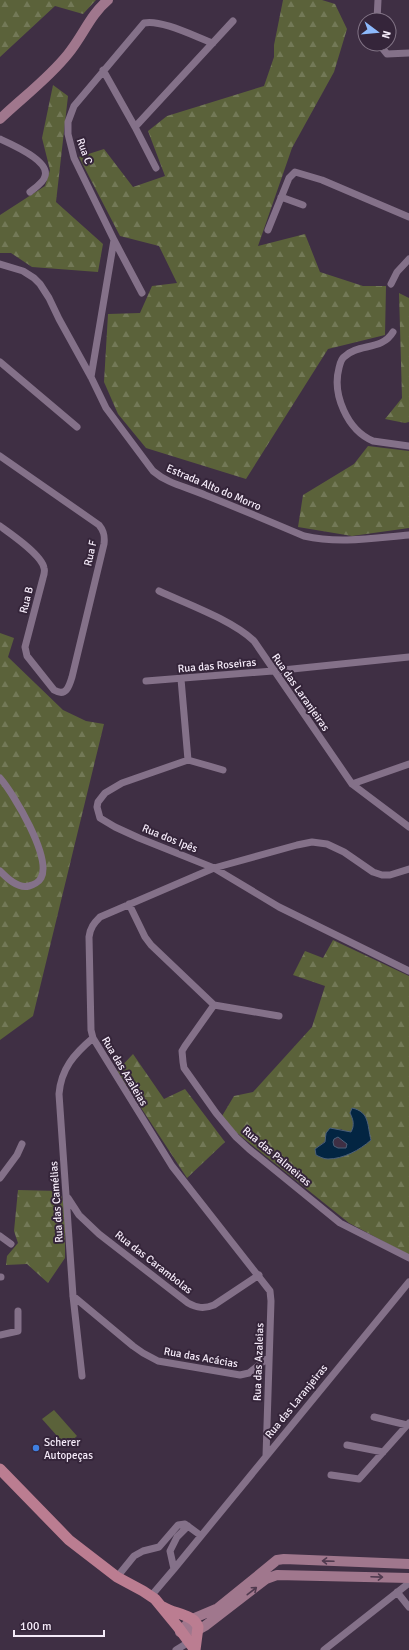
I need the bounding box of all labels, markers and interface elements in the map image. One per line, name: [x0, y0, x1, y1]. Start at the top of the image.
north arrow: [357, 12, 397, 52]
text: N: [379, 29, 393, 40]
street label: Rua C: [74, 136, 95, 166]
street label: Estrada Alto do Morro: [164, 462, 264, 513]
street label: Rua F: [81, 539, 100, 567]
street label: Rua B: [17, 585, 36, 615]
street label: Rua das Laranjeiras: [269, 651, 332, 734]
street label: Rua das Roseiras: [177, 656, 257, 675]
street label: Rua dos Ipês: [140, 821, 200, 856]
street label: Rua das Azaleias: [99, 1034, 150, 1108]
street label: Rua das Palmeiras: [240, 1124, 314, 1189]
street label: Rua das Camélias: [47, 1160, 66, 1243]
street label: Rua das Carambolas: [112, 1228, 195, 1297]
street label: Rua das Azaleias: [251, 1323, 266, 1401]
street label: Rua das Acácias: [163, 1345, 239, 1370]
street label: Rua das Laranjeiras: [262, 1361, 330, 1441]
place label: Scherer Autopeças: [44, 1436, 93, 1462]
marker: Scherer Autopeças: [31, 1443, 41, 1453]
one-way arrow: [322, 1557, 335, 1564]
one-way arrow: [370, 1574, 383, 1581]
one-way arrow: [246, 1586, 257, 1595]
scale bar: [14, 1612, 104, 1638]
text: 100 m: [20, 1619, 52, 1634]

